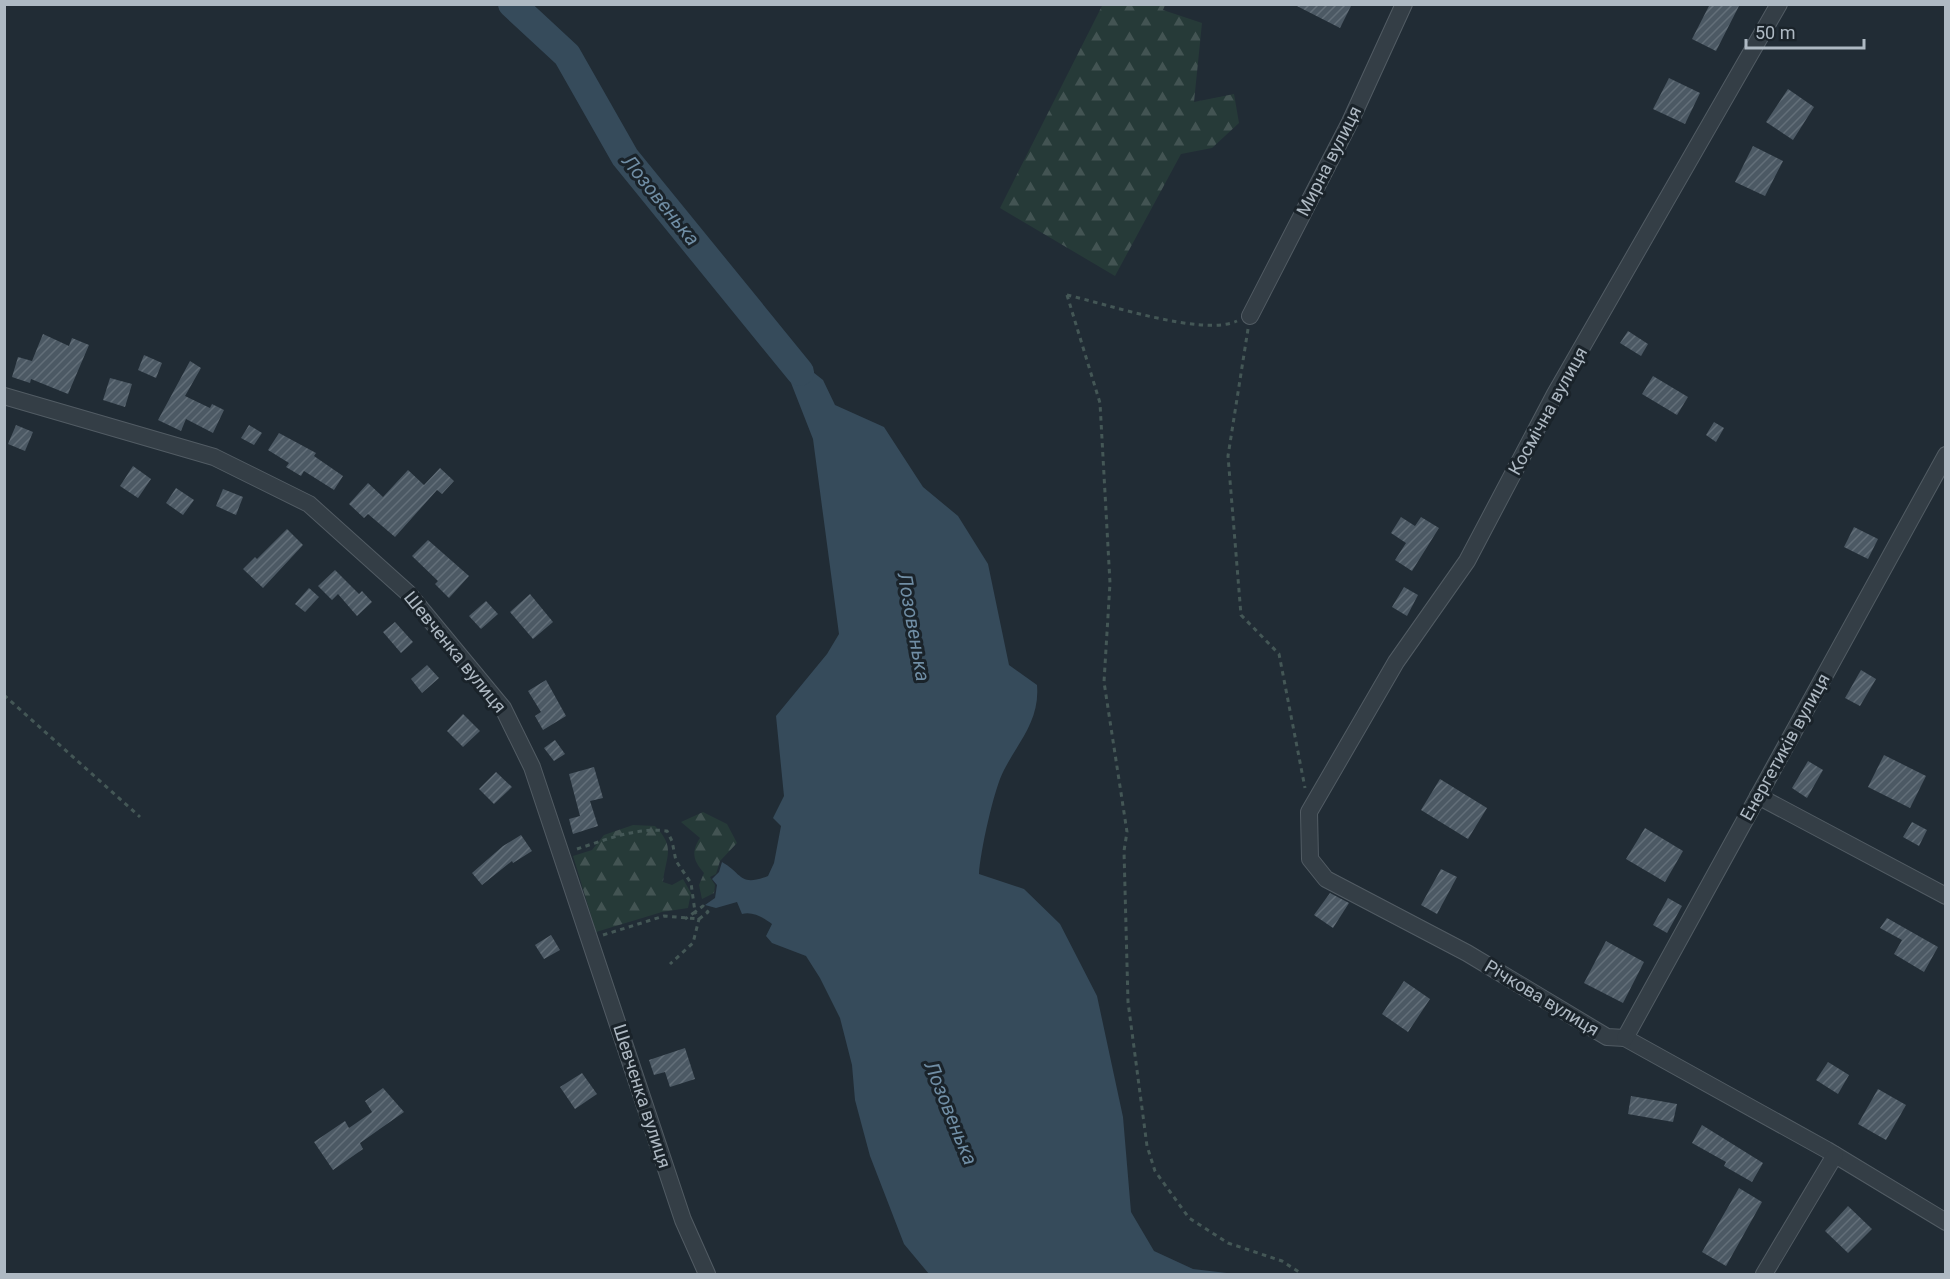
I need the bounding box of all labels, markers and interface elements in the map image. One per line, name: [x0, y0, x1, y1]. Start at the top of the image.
scale bar: [1746, 12, 1864, 50]
text: 50 m: [1755, 22, 1795, 43]
street label: Мирна вулиця: [1292, 102, 1365, 219]
water label: Лозовенька: [616, 149, 705, 250]
street label: Космічна вулиця: [1504, 343, 1591, 478]
water label: Лозовенька: [892, 570, 935, 683]
street label: Шевченка вулиця: [400, 587, 511, 717]
street label: Енергетиків вулиця: [1735, 670, 1834, 824]
street label: Річкова вулиця: [1481, 955, 1603, 1040]
street label: Шевченка вулиця: [609, 1021, 676, 1171]
water label: Лозовенька: [919, 1057, 983, 1168]

